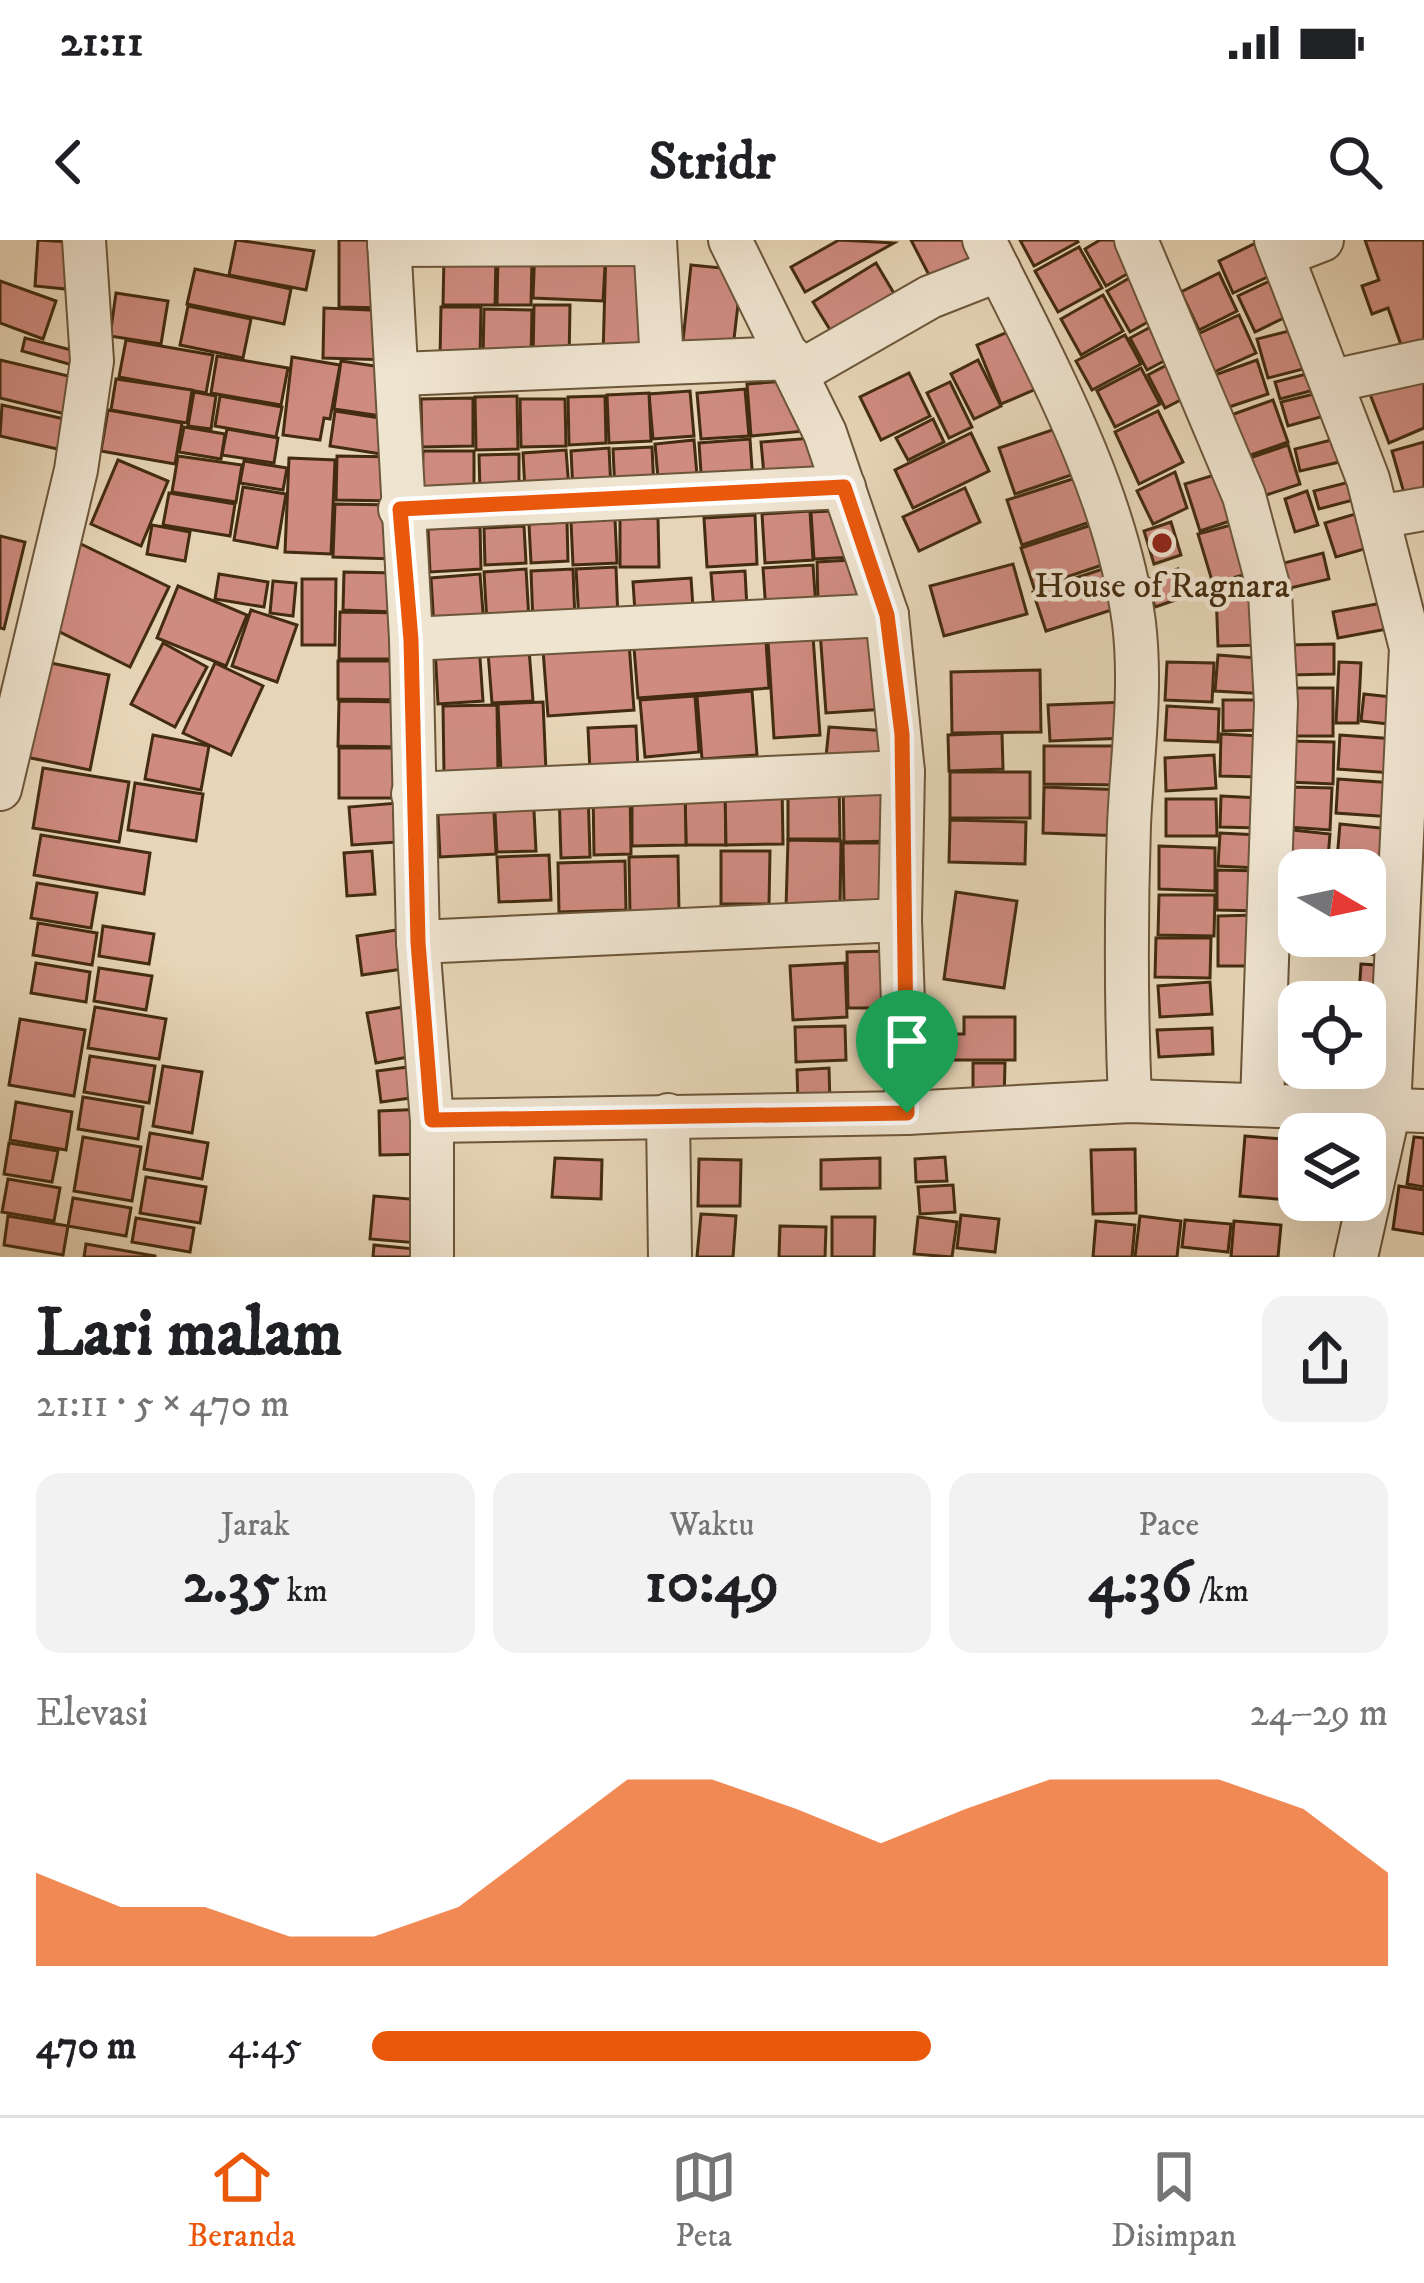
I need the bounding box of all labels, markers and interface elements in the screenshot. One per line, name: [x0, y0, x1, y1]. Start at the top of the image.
text: 21:11: [60, 14, 143, 70]
icon: back: [36, 129, 102, 195]
text: Stridr: [649, 129, 775, 196]
icon: search: [1322, 129, 1388, 195]
marker: House of Ragnara: [1149, 530, 1175, 556]
place label: House of Ragnara: [1034, 564, 1290, 609]
north arrow: [1278, 849, 1386, 957]
map controls: [1278, 849, 1386, 1221]
button: locate: [1278, 981, 1386, 1089]
pin: [856, 990, 958, 1113]
icon: arrive: [874, 1008, 940, 1074]
button: layers: [1278, 1113, 1386, 1221]
text: Lari malam: [36, 1294, 342, 1376]
button: share: [1262, 1296, 1388, 1422]
text: 21:11 · 5 × 470 m: [36, 1380, 289, 1429]
text: Jarak: [221, 1505, 290, 1546]
text: Waktu: [670, 1505, 754, 1546]
text: Pace: [1138, 1505, 1199, 1546]
text: 2.35: [183, 1546, 280, 1621]
text: 10:49: [645, 1546, 779, 1621]
text: 4:36: [1088, 1546, 1192, 1621]
text: km: [280, 1571, 328, 1612]
text: /km: [1192, 1571, 1249, 1612]
text: Elevasi: [36, 1689, 148, 1738]
text: 24–29 m: [1250, 1689, 1388, 1738]
text: 470 m: [36, 2022, 136, 2071]
text: 4:45: [228, 2022, 302, 2071]
tab: Beranda: [187, 2144, 296, 2257]
tab: Peta: [671, 2144, 737, 2257]
tab: Disimpan: [1111, 2144, 1237, 2257]

